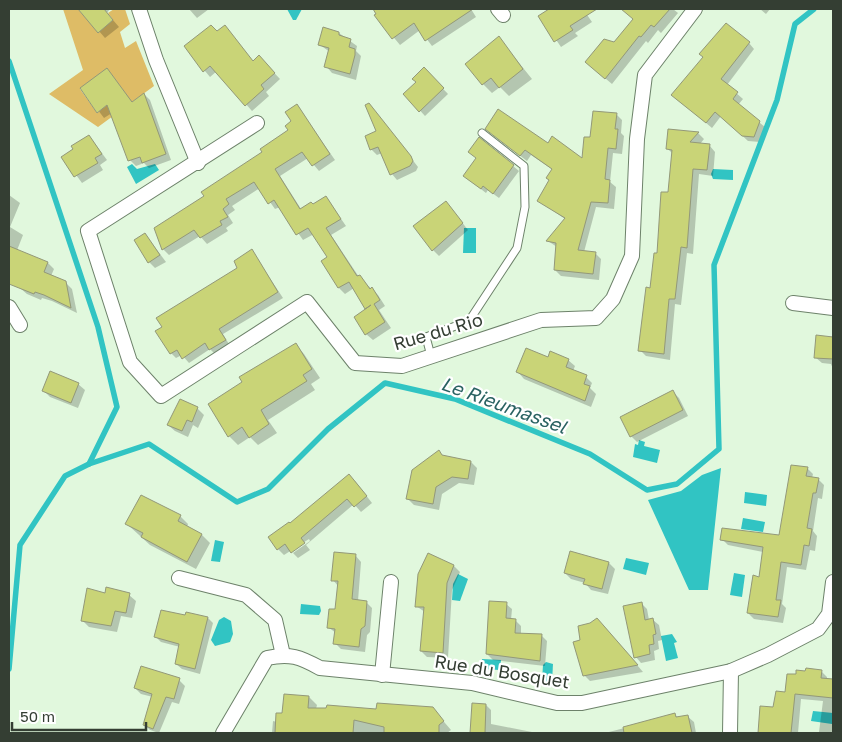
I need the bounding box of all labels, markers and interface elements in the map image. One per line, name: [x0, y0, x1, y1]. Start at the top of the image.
street label: Rue du Rio: [390, 308, 485, 354]
water label: Le Rieumassel: [438, 371, 571, 438]
street label: Rue du Bosquet: [433, 649, 571, 693]
scale bar: [12, 700, 146, 732]
text: 50 m: [20, 707, 55, 725]

